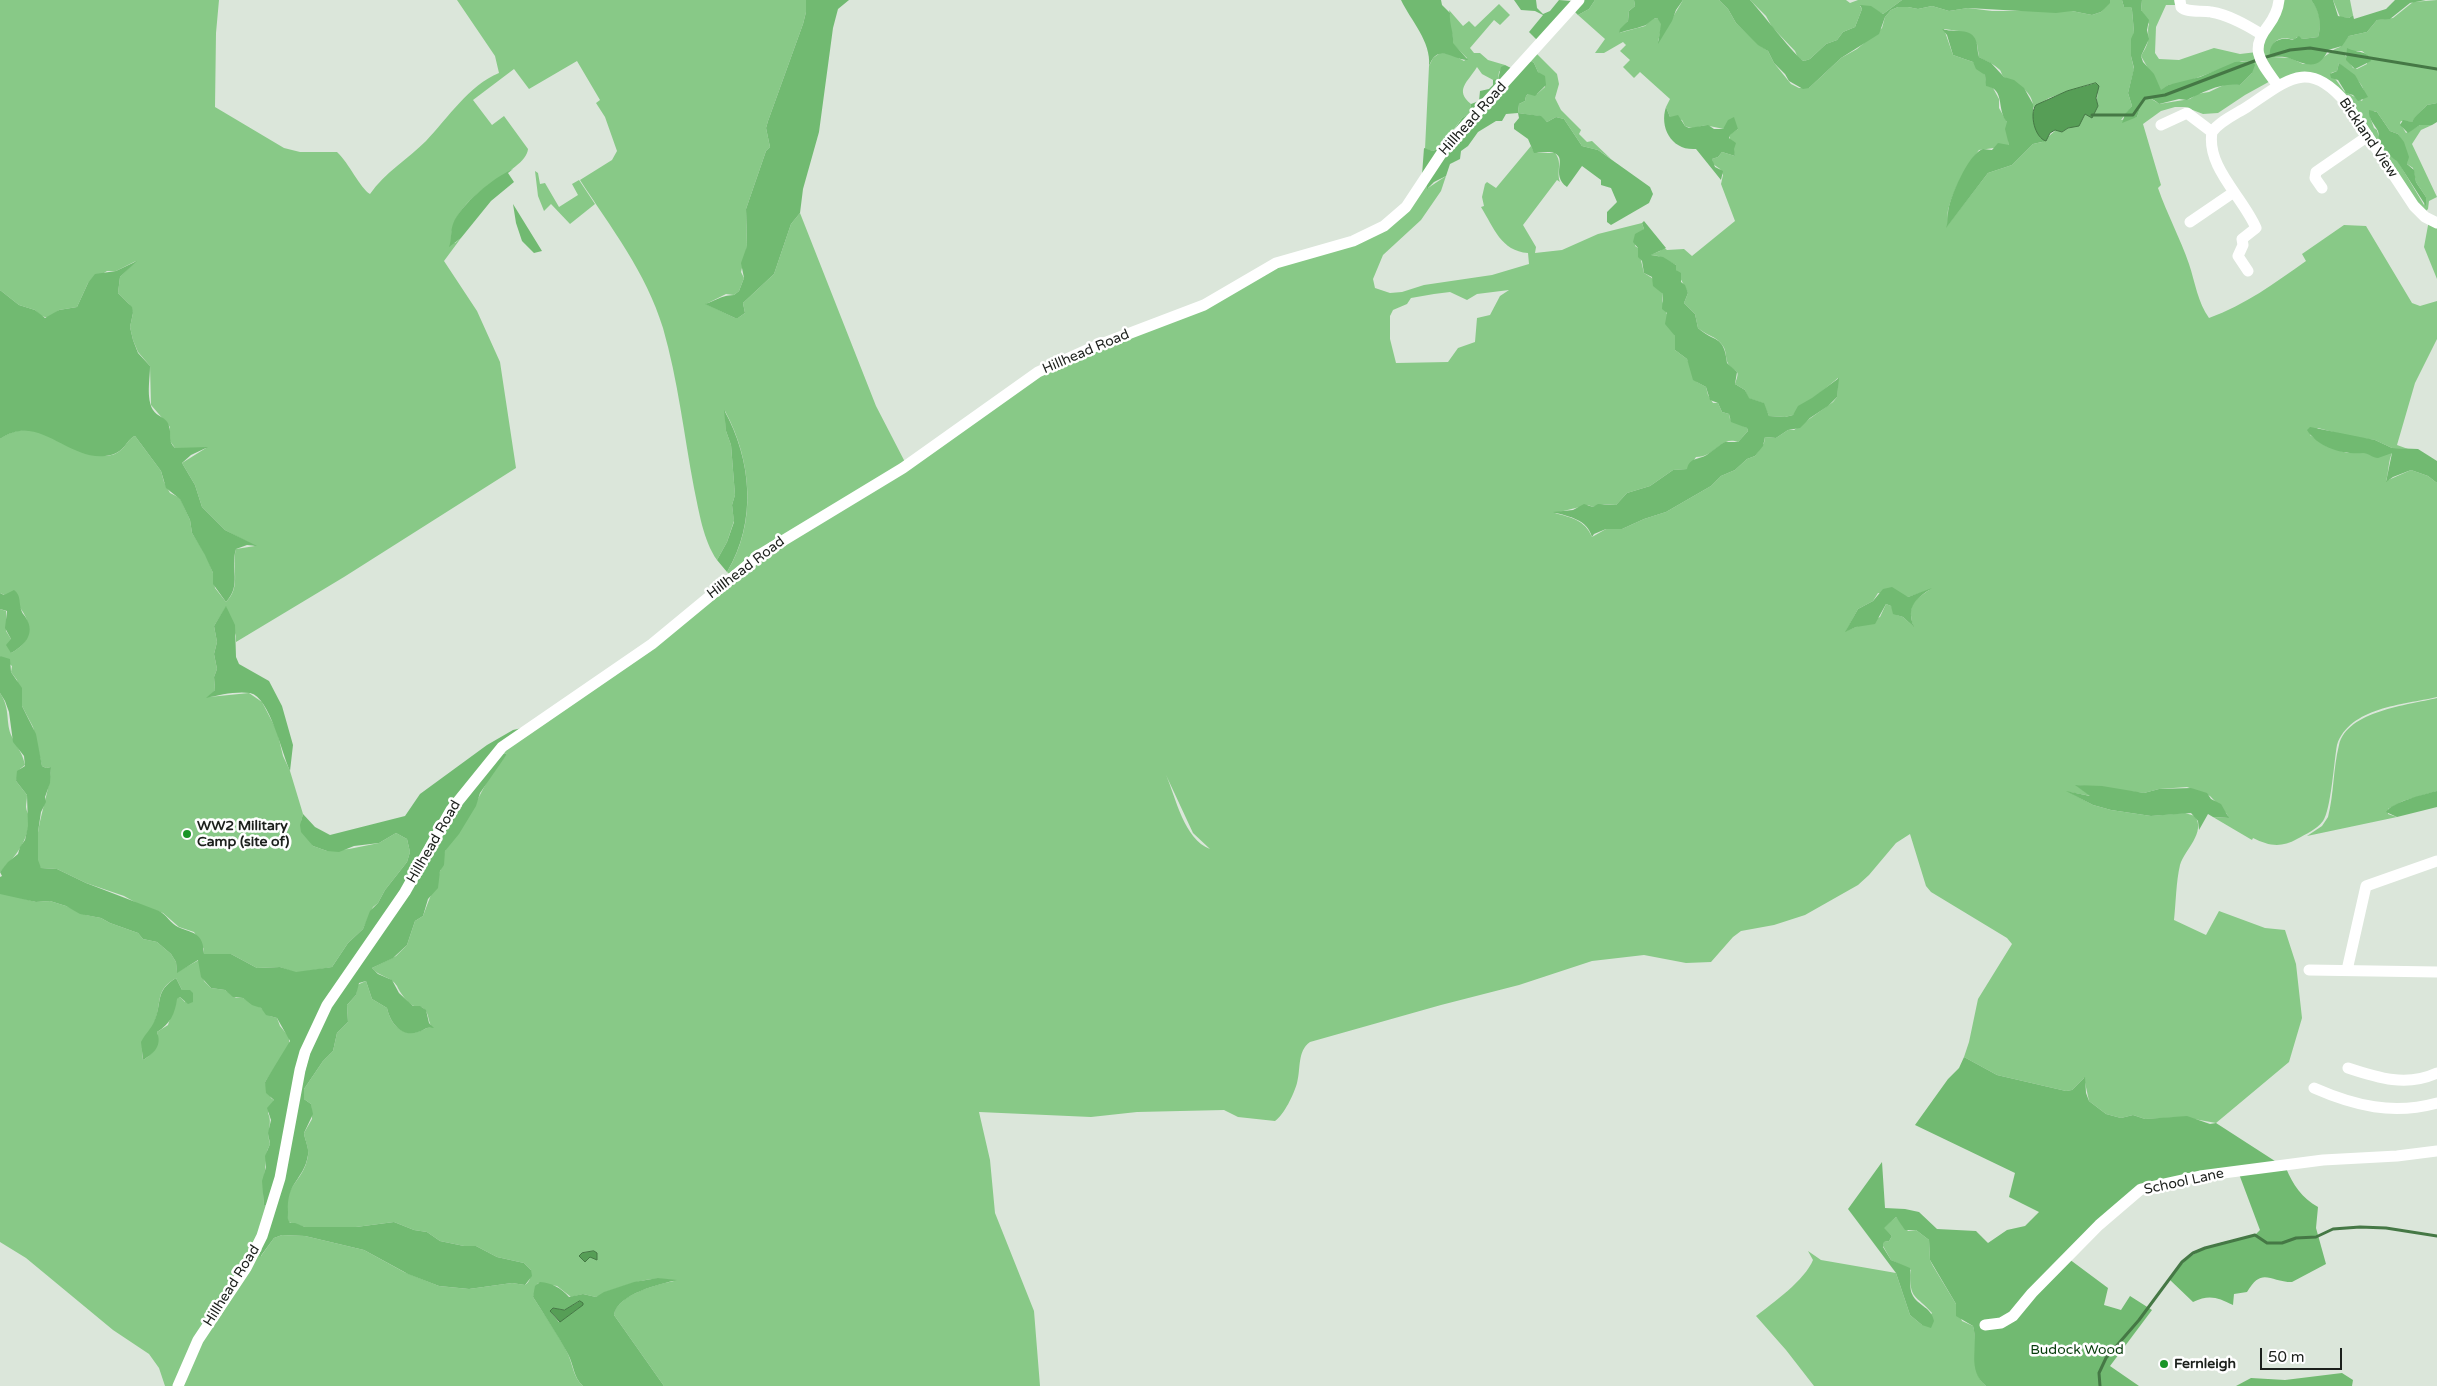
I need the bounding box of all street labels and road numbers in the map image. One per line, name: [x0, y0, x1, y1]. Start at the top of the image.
street label: Hillhead Road: [1436, 79, 1510, 159]
street label: Bickland View: [2335, 95, 2401, 181]
street label: Hillhead Road: [1040, 326, 1132, 378]
street label: Hillhead Road: [704, 533, 788, 603]
street label: Hillhead Road: [404, 798, 464, 886]
street label: School Lane: [2143, 1165, 2225, 1199]
street label: Hillhead Road: [200, 1242, 264, 1330]

